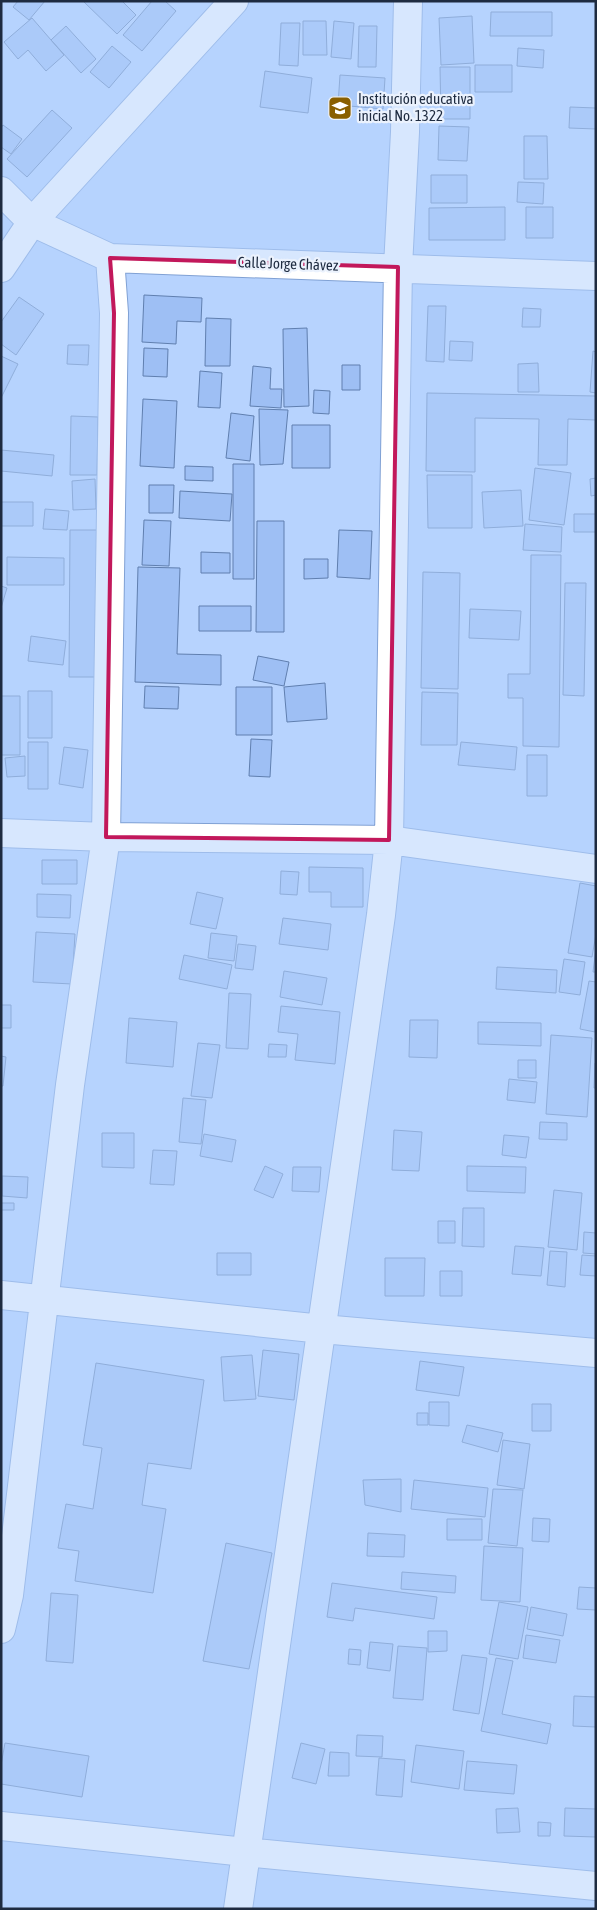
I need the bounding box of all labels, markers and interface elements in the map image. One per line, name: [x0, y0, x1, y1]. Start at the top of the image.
place label: Institución educativa inicial No. 1322: [358, 90, 474, 124]
school or university icon: Institución educativa inicial No. 1322: [327, 95, 353, 121]
street label: Calle Jorge Chávez: [238, 253, 339, 274]

